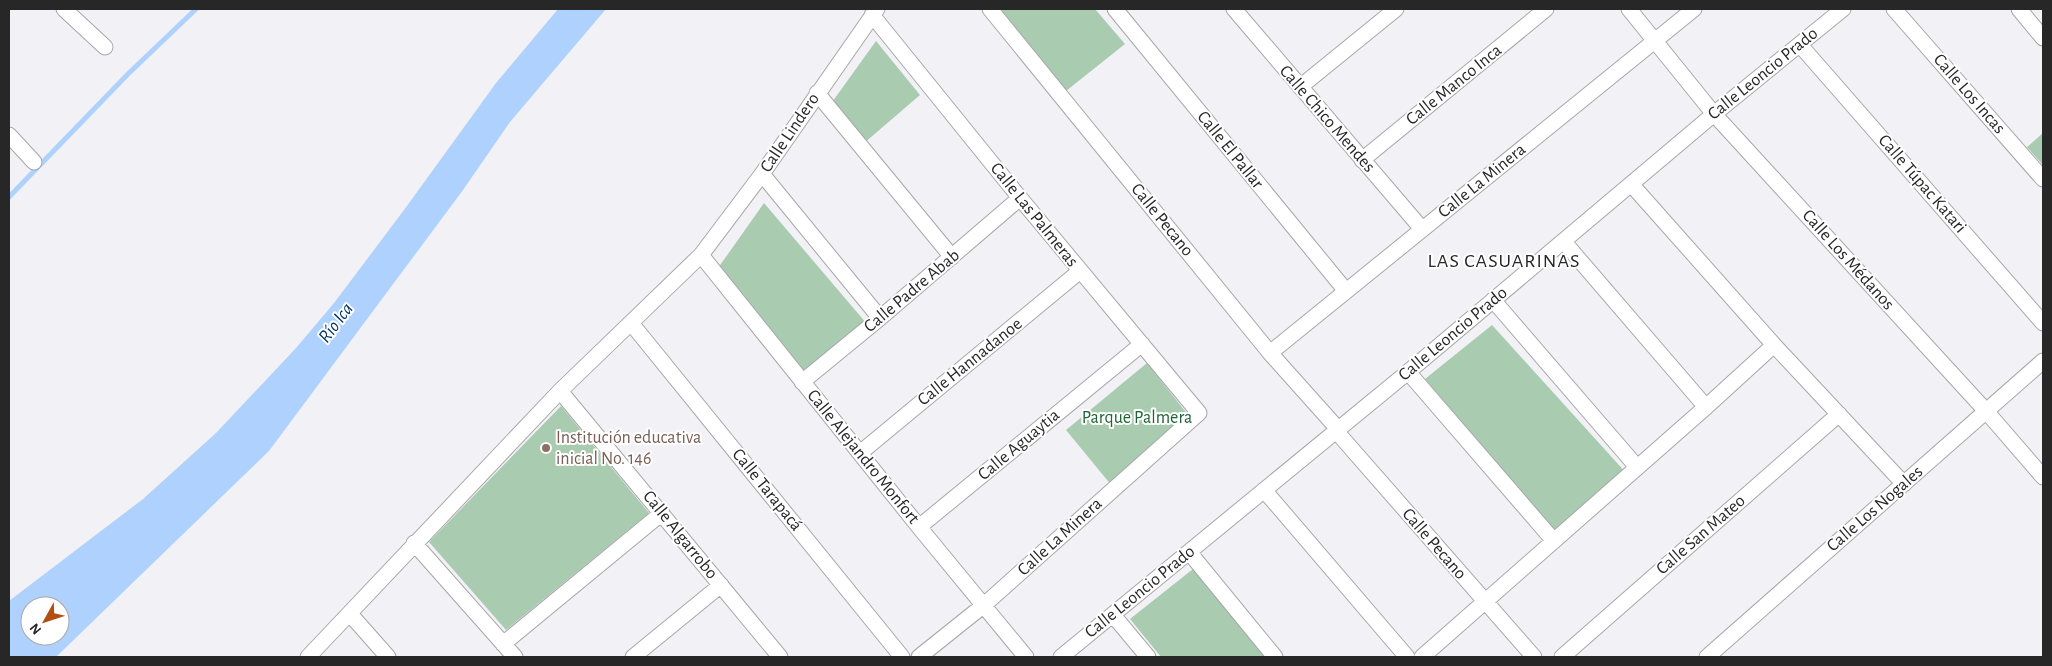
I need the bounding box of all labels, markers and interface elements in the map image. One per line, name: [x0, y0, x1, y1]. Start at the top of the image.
street label: Calle Leoncio Prado: [1705, 24, 1821, 124]
street label: Calle Manco Inca: [1403, 41, 1505, 129]
street label: Calle Los Incas: [1930, 51, 2008, 137]
street label: Calle Chico Mendes: [1276, 62, 1378, 176]
street label: Calle Lindero: [757, 90, 823, 176]
street label: Calle El Pallar: [1193, 108, 1267, 192]
street label: Calle Túpac Katari: [1875, 131, 1969, 237]
street label: Calle La Minera: [1435, 140, 1529, 222]
street label: Calle Las Palmeras: [987, 160, 1081, 270]
street label: Calle Pecano: [1127, 180, 1197, 260]
street label: Calle Los Médanos: [1799, 206, 1897, 314]
street label: Calle Padre Abab: [861, 246, 963, 336]
district label: LAS CASUARINAS: [1428, 251, 1580, 271]
street label: Calle Leoncio Prado: [1395, 283, 1511, 384]
water label: Río Ica: [315, 300, 357, 346]
street label: Calle Hannadanoe: [914, 315, 1026, 409]
street label: Calle Alejandro Monfort: [803, 386, 923, 528]
street label: Calle Aguaytia: [975, 406, 1063, 484]
park label: Parque Palmera: [1082, 409, 1192, 427]
place label: Institución educativa inicial No. 146: [556, 429, 701, 468]
marker: Institución educativa inicial No. 146: [540, 442, 552, 454]
street label: Calle Tarapacá: [729, 445, 805, 535]
street label: Calle Los Nogales: [1824, 463, 1926, 555]
street label: Calle Algarrobo: [639, 487, 721, 583]
street label: Calle San Mateo: [1653, 492, 1749, 578]
street label: Calle La Minera: [1014, 495, 1106, 579]
street label: Calle Pecano: [1398, 505, 1470, 583]
street label: Calle Leoncio Prado: [1082, 542, 1198, 642]
north arrow: [20, 596, 70, 646]
text: N: [27, 620, 44, 637]

